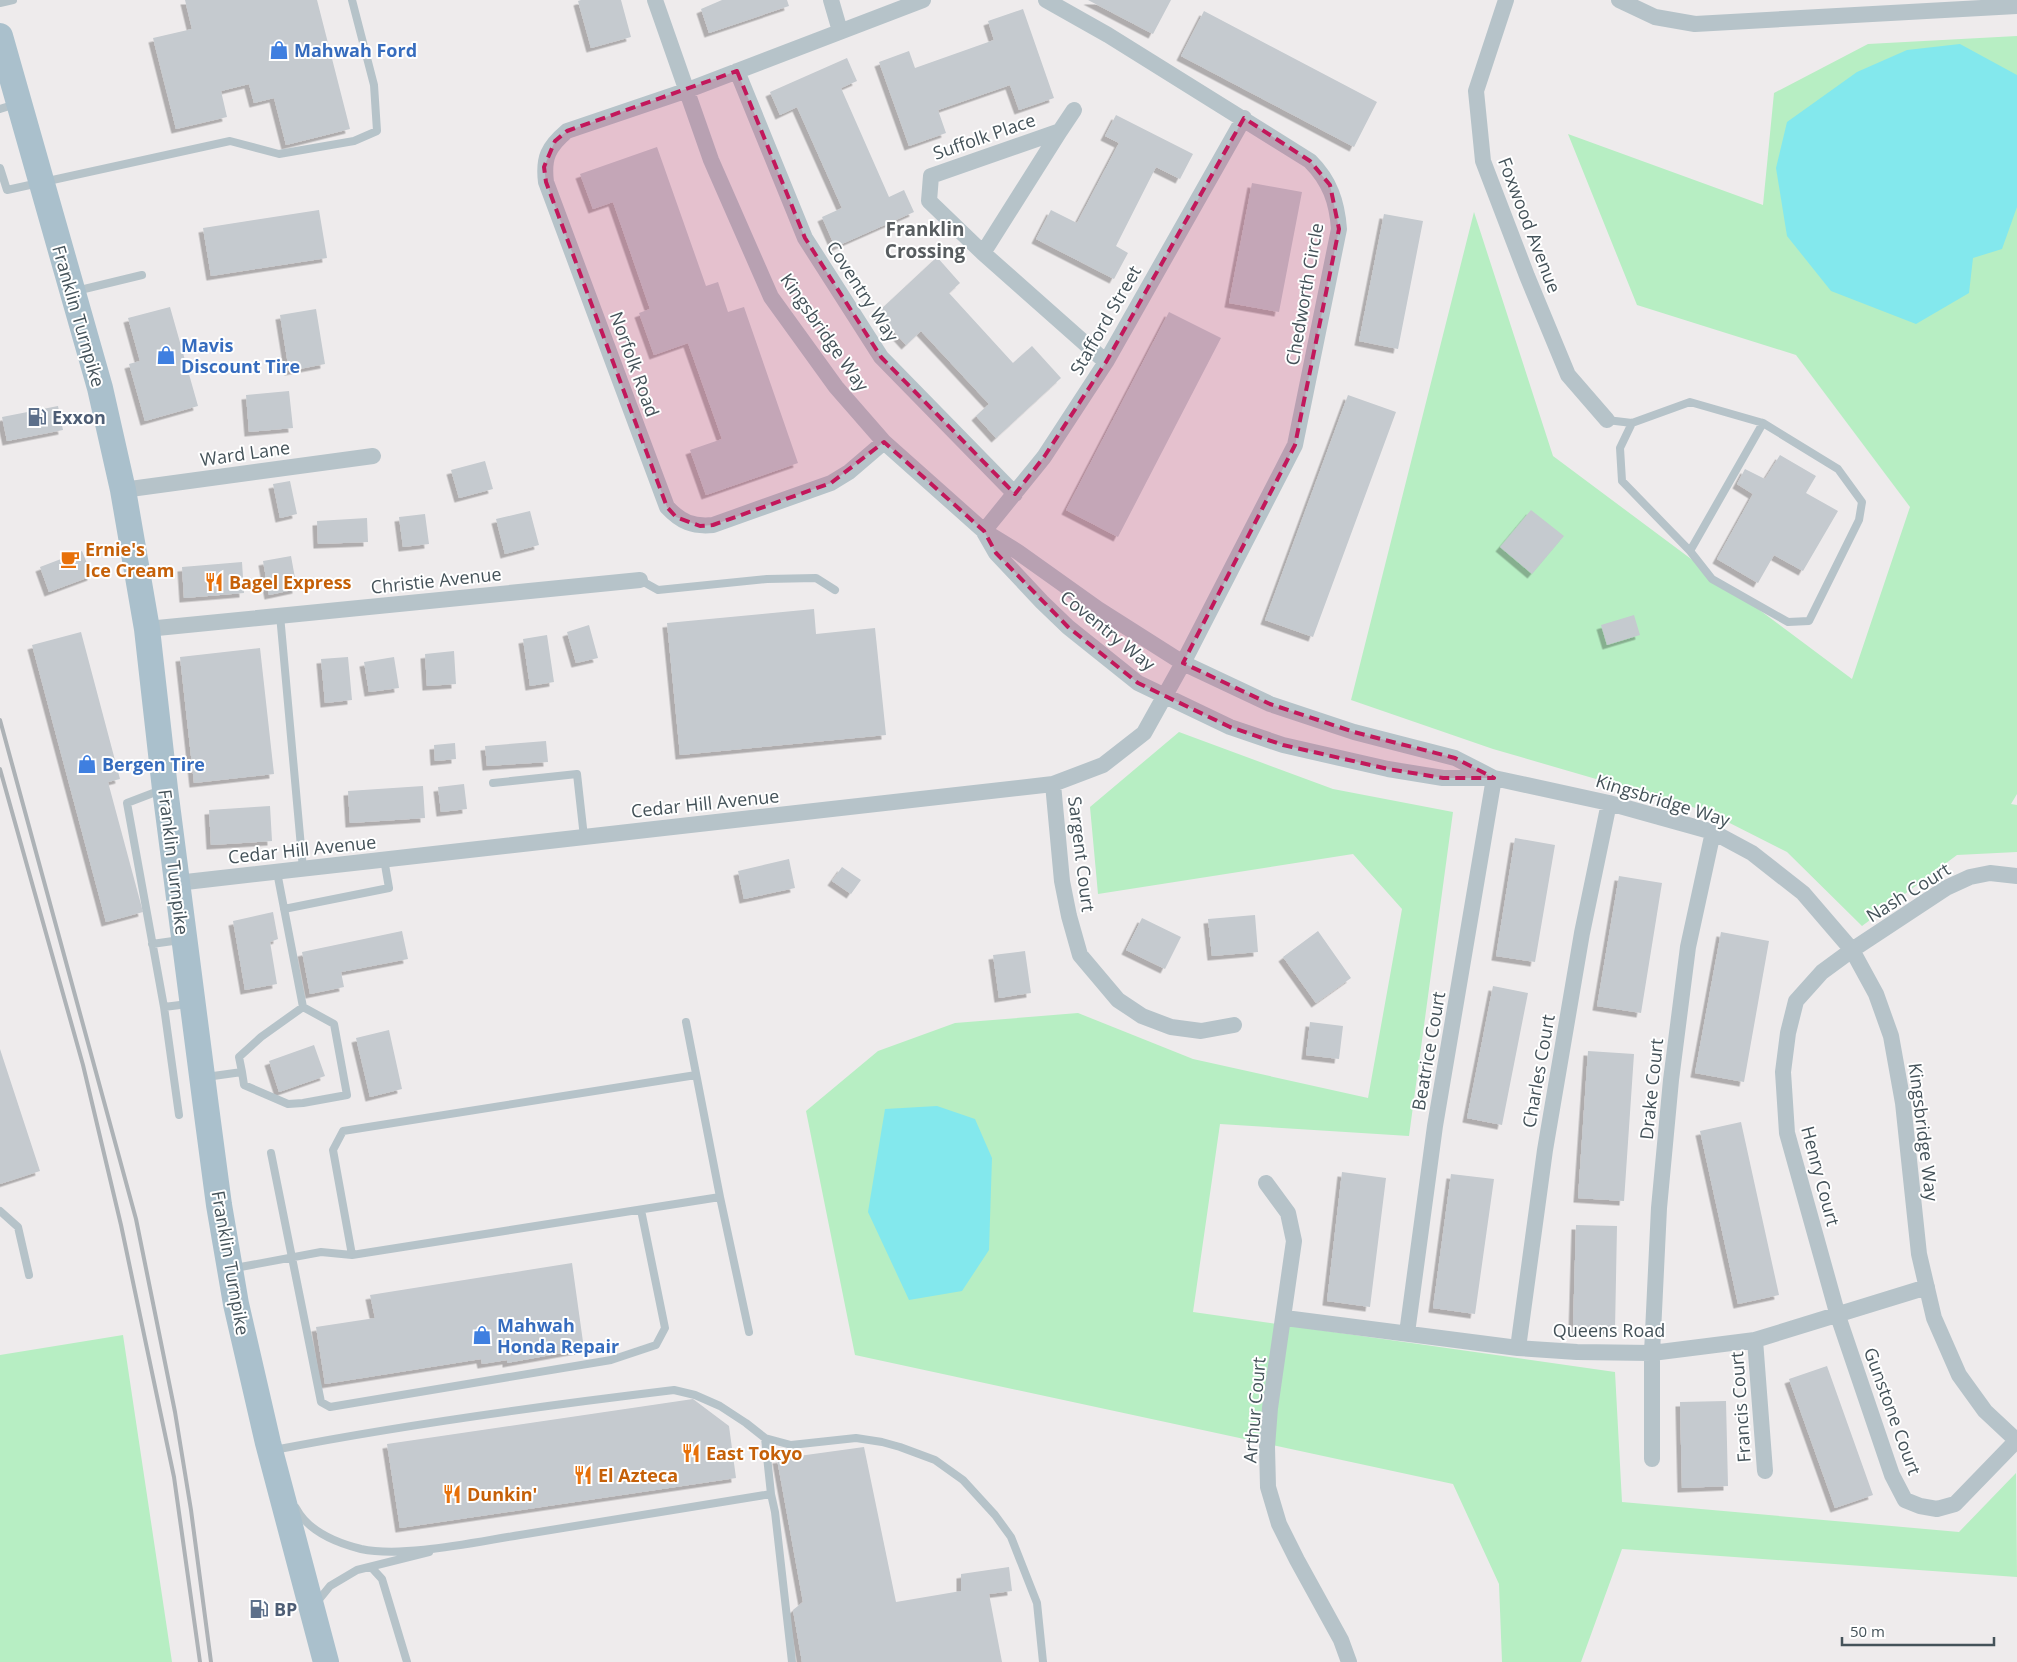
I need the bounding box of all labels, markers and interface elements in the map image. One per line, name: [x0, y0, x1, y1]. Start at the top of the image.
place label: Mahwah Ford: [294, 38, 417, 62]
shop icon: Mahwah Ford: [268, 39, 290, 61]
street label: Suffolk Place: [930, 107, 1038, 165]
street label: Foxwood Avenue: [1493, 154, 1567, 296]
district label: Franklin Crossing: [885, 216, 965, 264]
street label: Chedworth Circle: [1280, 221, 1328, 367]
street label: Coventry Way: [822, 236, 905, 347]
street label: Franklin Turnpike: [47, 242, 111, 390]
street label: Stafford Street: [1064, 261, 1146, 379]
street label: Kingsbridge Way: [775, 268, 875, 397]
street label: Norfolk Road: [605, 308, 665, 420]
place label: Mavis Discount Tire: [181, 333, 300, 378]
shop icon: Mavis Discount Tire: [155, 344, 177, 366]
place label: Exxon: [52, 405, 106, 429]
fuel station icon: Exxon: [26, 406, 48, 428]
street label: Ward Lane: [199, 435, 291, 471]
place label: Ernie's Ice Cream: [85, 537, 174, 582]
cafe icon: Ernie's Ice Cream: [59, 548, 81, 570]
street label: Christie Avenue: [369, 561, 503, 599]
place label: Bagel Express: [229, 570, 352, 594]
restaurant icon: Bagel Express: [203, 571, 225, 593]
street label: Coventry Way: [1056, 584, 1161, 676]
place label: Bergen Tire: [102, 752, 205, 776]
shop icon: Bergen Tire: [76, 753, 98, 775]
street label: Kingsbridge Way: [1593, 768, 1734, 832]
street label: Cedar Hill Avenue: [630, 783, 780, 823]
street label: Franklin Turnpike: [153, 788, 195, 936]
street label: Sargent Court: [1063, 795, 1101, 913]
street label: Cedar Hill Avenue: [227, 829, 377, 869]
street label: Nash Court: [1861, 857, 1955, 927]
street label: Beatrice Court: [1406, 990, 1450, 1112]
street label: Charles Court: [1516, 1012, 1560, 1130]
street label: Drake Court: [1634, 1037, 1668, 1141]
street label: Kingsbridge Way: [1904, 1062, 1945, 1203]
street label: Henry Court: [1796, 1123, 1846, 1229]
street label: Franklin Turnpike: [206, 1189, 256, 1337]
place label: Mahwah Honda Repair: [497, 1313, 619, 1358]
street label: Queens Road: [1553, 1318, 1665, 1342]
shop icon: Mahwah Honda Repair: [471, 1324, 493, 1346]
street label: Gunstone Court: [1859, 1344, 1927, 1478]
street label: Francis Court: [1724, 1351, 1756, 1463]
street label: Arthur Court: [1237, 1356, 1271, 1464]
place label: East Tokyo: [706, 1441, 803, 1465]
restaurant icon: East Tokyo: [680, 1442, 702, 1464]
place label: El Azteca: [598, 1463, 678, 1487]
restaurant icon: El Azteca: [572, 1464, 594, 1486]
place label: Dunkin': [467, 1482, 537, 1506]
restaurant icon: Dunkin': [441, 1483, 463, 1505]
place label: BP: [274, 1597, 297, 1621]
fuel station icon: BP: [248, 1598, 270, 1620]
scale bar: [1842, 1614, 1994, 1646]
text: 50 m: [1850, 1621, 1885, 1641]

